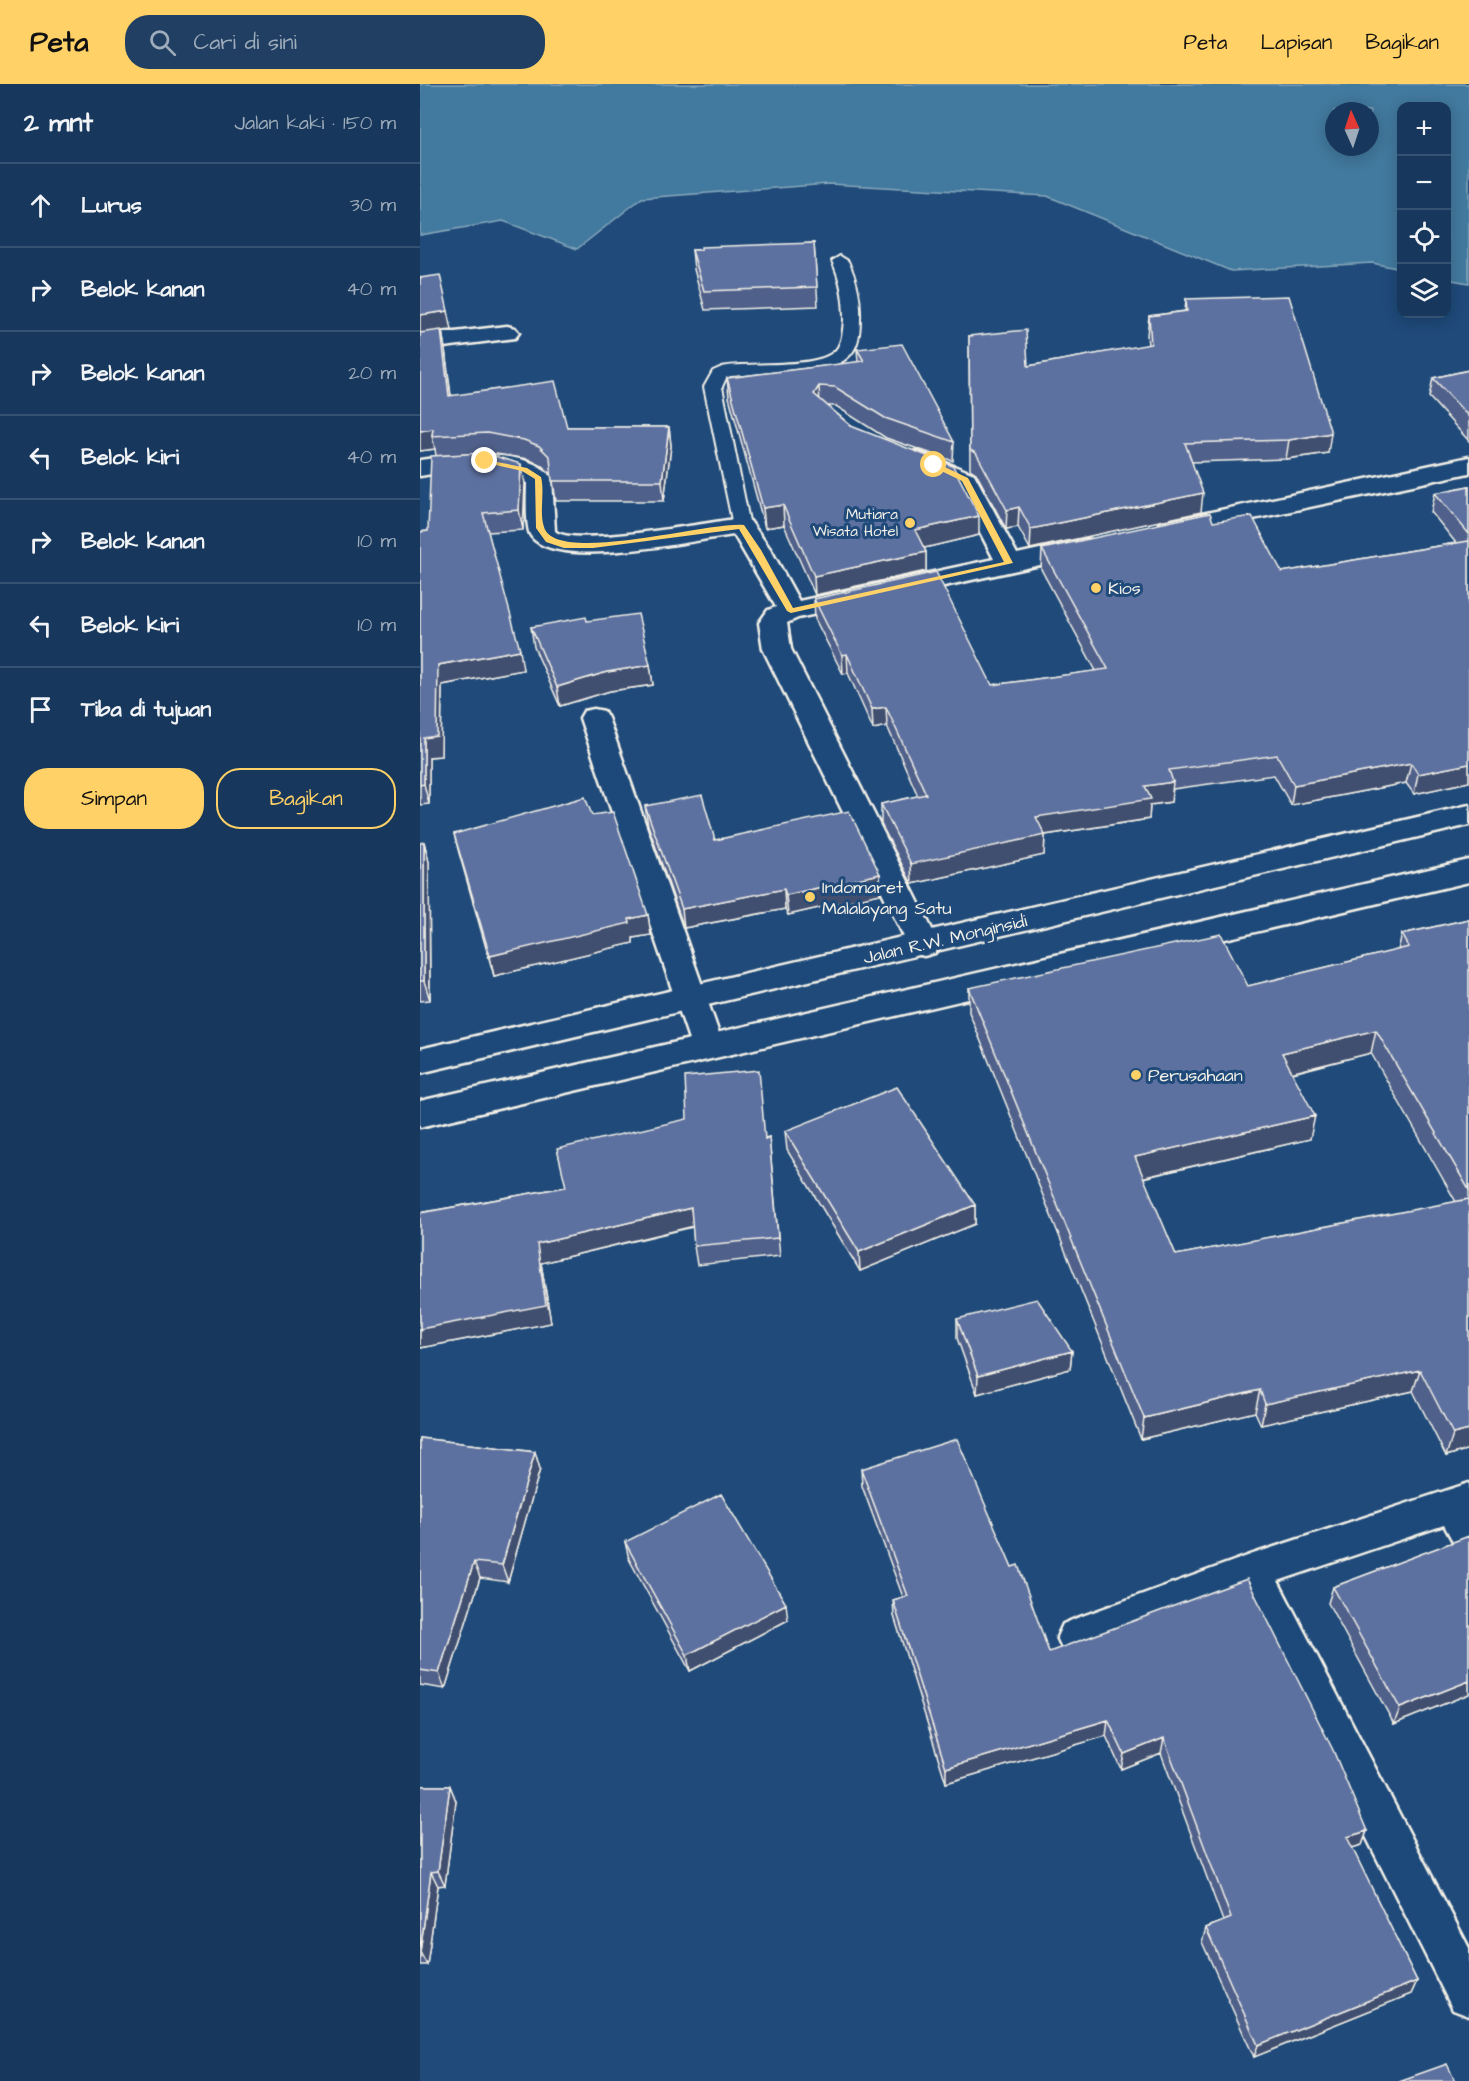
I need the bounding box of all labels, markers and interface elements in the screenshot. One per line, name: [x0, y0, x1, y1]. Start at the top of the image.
search box: [125, 15, 545, 69]
text: Peta: [30, 23, 89, 62]
icon: search: [146, 26, 179, 59]
text: Cari di sini: [194, 27, 297, 58]
text: Peta: [1184, 28, 1227, 57]
text: Lapisan: [1260, 28, 1332, 57]
text: Bagikan: [1365, 28, 1439, 57]
north arrow: [1325, 102, 1379, 156]
map controls: [1397, 102, 1451, 318]
button: +: [1397, 102, 1451, 156]
text: 2 mnt: [24, 105, 93, 141]
text: Jalan kaki · 150 m: [234, 109, 396, 137]
button: −: [1397, 156, 1451, 210]
icon: ahead: [24, 189, 57, 222]
text: Lurus: [81, 190, 142, 221]
text: 30 m: [350, 191, 396, 219]
button: locate: [1397, 210, 1451, 264]
button: layers: [1397, 264, 1451, 318]
icon: right: [24, 273, 57, 306]
text: Belok kanan: [81, 274, 205, 305]
text: 40 m: [346, 275, 396, 303]
icon: right: [24, 357, 57, 390]
text: Belok kanan: [81, 358, 205, 389]
text: 20 m: [348, 359, 396, 387]
icon: left: [24, 441, 57, 474]
text: Belok kiri: [81, 442, 179, 473]
text: 40 m: [346, 443, 396, 471]
route end: [471, 447, 497, 473]
route start: [920, 451, 946, 477]
place label: Mutiara Wisata Hotel: [813, 504, 898, 542]
marker: Mutiara Wisata Hotel: [903, 516, 917, 530]
icon: right: [24, 525, 57, 558]
text: Belok kanan: [81, 526, 205, 557]
text: 10 m: [357, 527, 396, 555]
place label: Kios: [1108, 576, 1141, 601]
marker: Kios: [1089, 581, 1103, 595]
icon: left: [24, 609, 57, 642]
text: Belok kiri: [81, 610, 179, 641]
text: 10 m: [357, 611, 396, 639]
icon: arrive: [24, 693, 57, 726]
text: Tiba di tujuan: [81, 694, 211, 725]
button: Simpan: [24, 768, 204, 829]
button: Bagikan: [216, 768, 396, 829]
place label: Indomaret Malalayang Satu: [822, 875, 952, 922]
marker: Indomaret Malalayang Satu: [803, 890, 817, 904]
street label: Jalan R.W. Monginsidi: [861, 908, 1030, 971]
place label: Perusahaan: [1148, 1063, 1243, 1088]
marker: Perusahaan: [1129, 1068, 1143, 1082]

